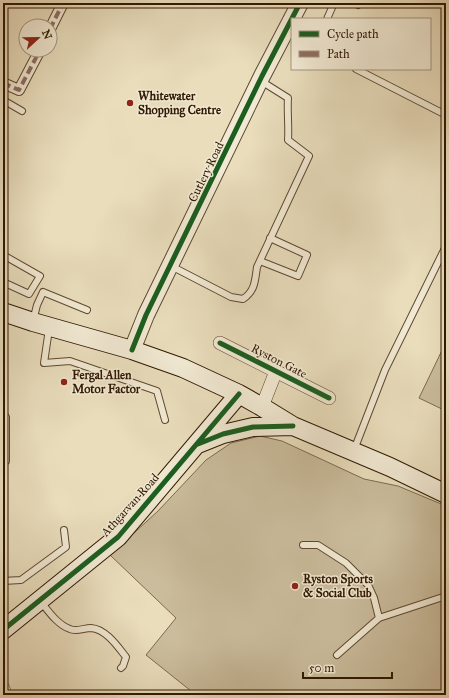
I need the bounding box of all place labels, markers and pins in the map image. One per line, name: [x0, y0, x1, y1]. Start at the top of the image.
place label: Whitewater Shopping Centre: [138, 89, 221, 118]
marker: Whitewater Shopping Centre: [125, 98, 135, 108]
place label: Fergal Allen Motor Factor: [72, 368, 141, 396]
marker: Fergal Allen Motor Factor: [59, 377, 69, 387]
place label: Ryston Sports & Social Club: [303, 572, 373, 600]
marker: Ryston Sports & Social Club: [290, 581, 300, 591]

